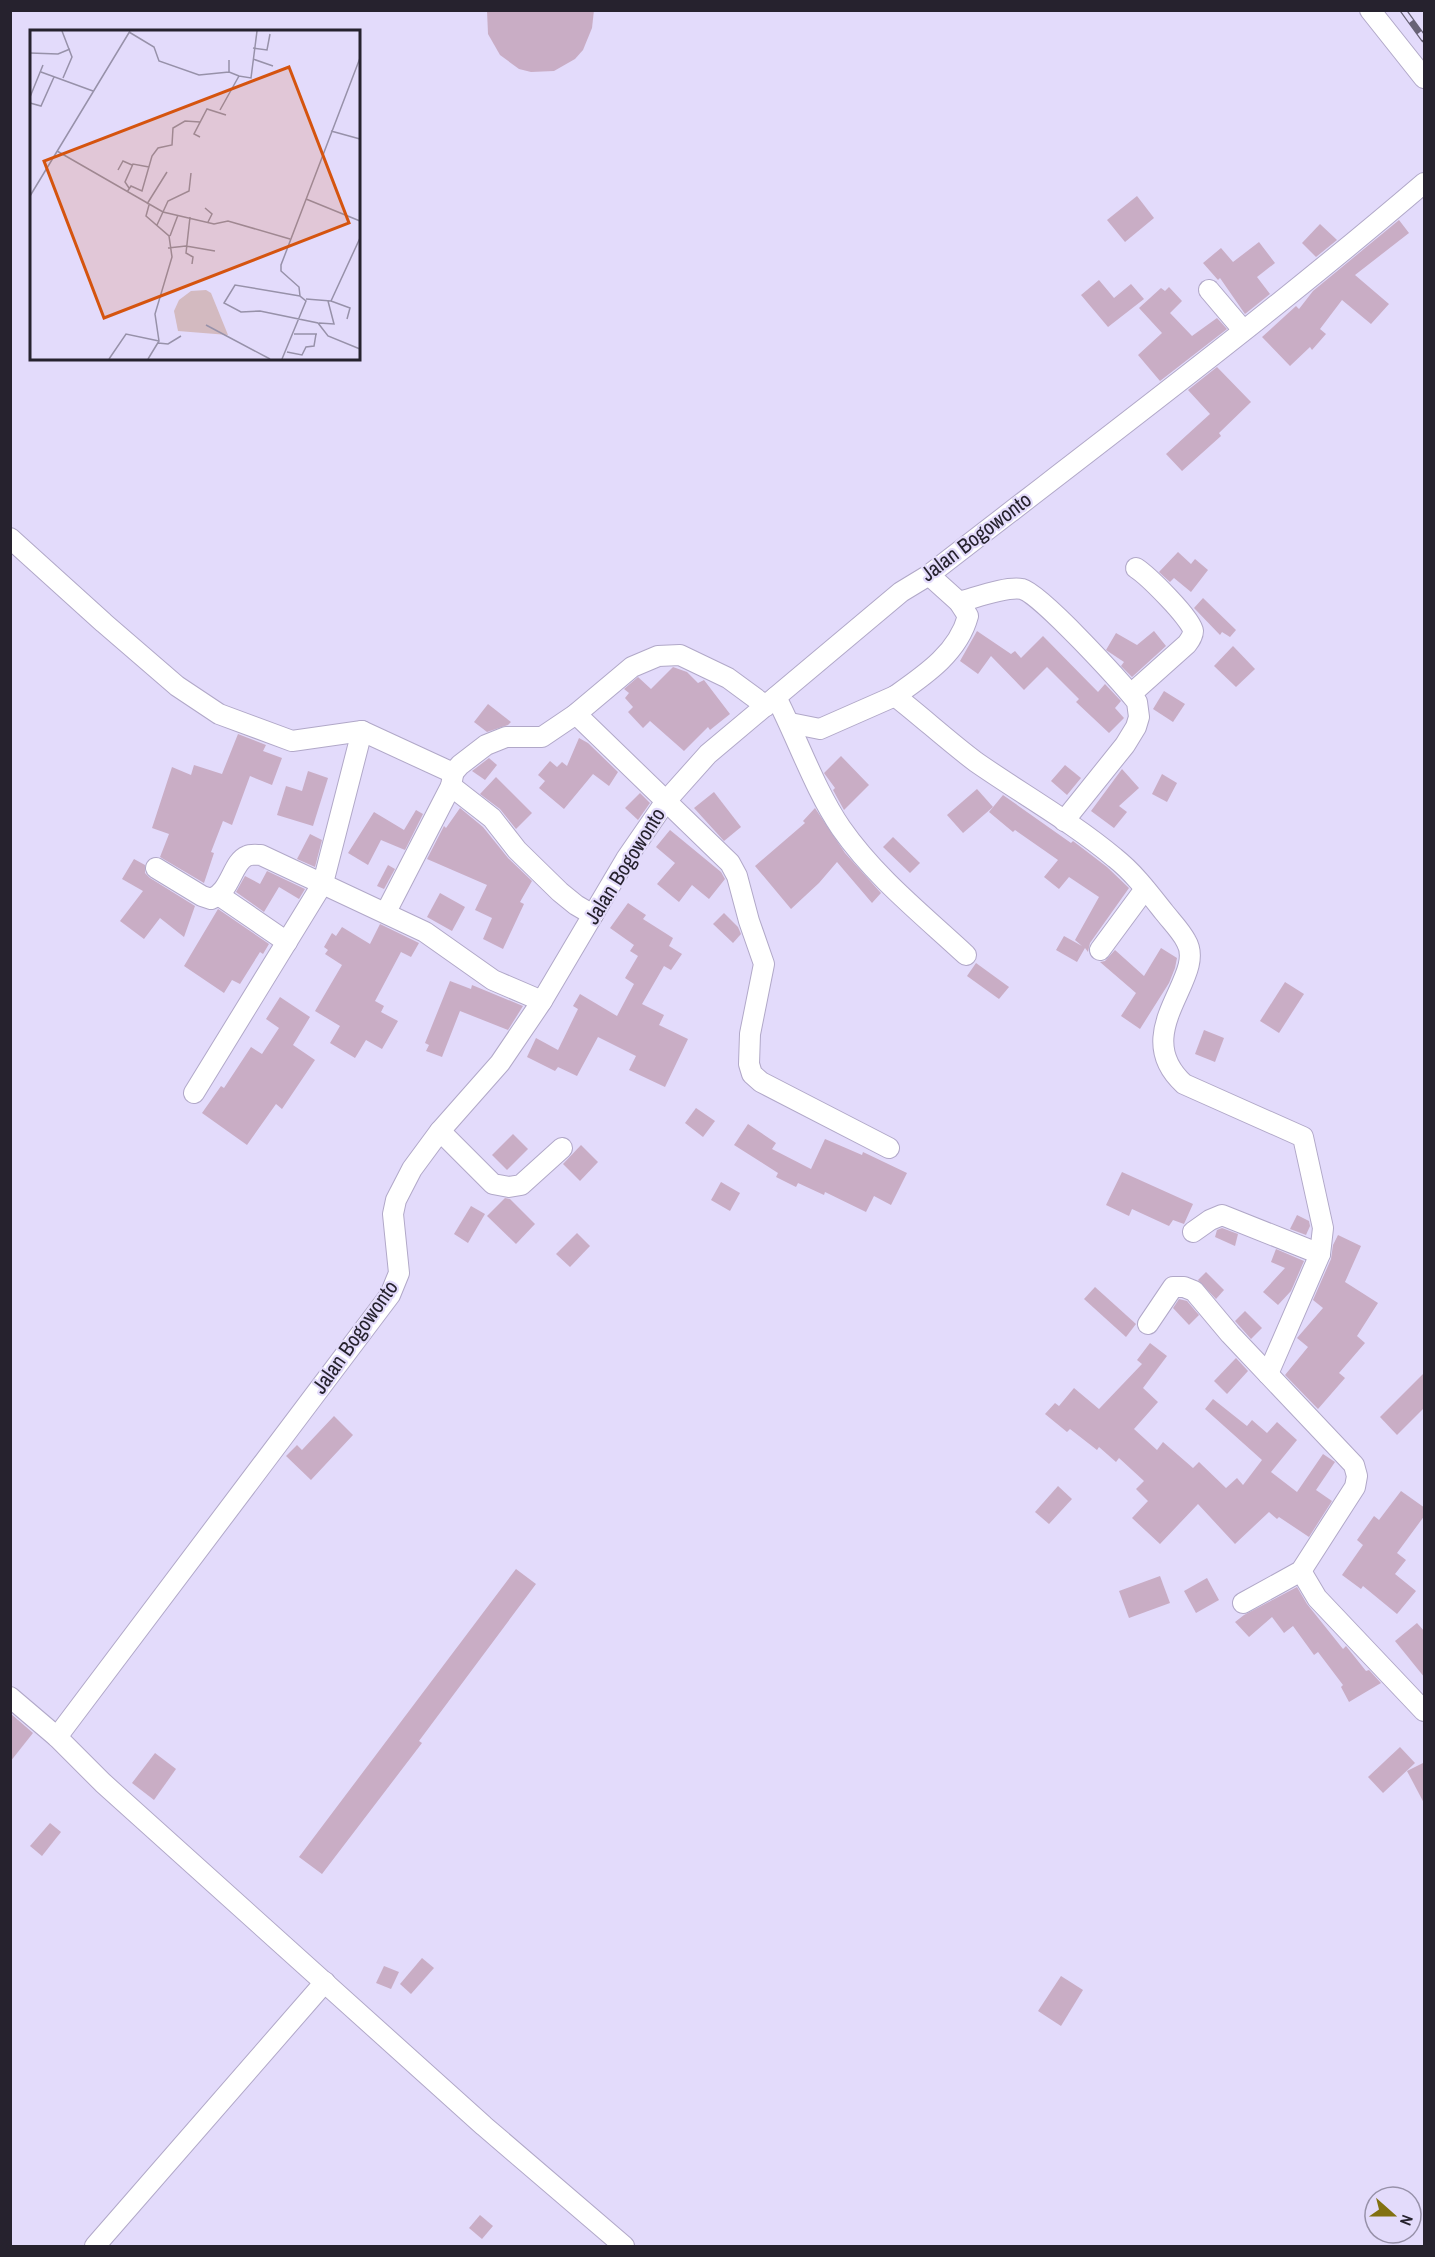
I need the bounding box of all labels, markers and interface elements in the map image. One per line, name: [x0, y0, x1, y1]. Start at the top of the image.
inset map: [30, 30, 360, 360]
street label: Jalan Bogowonto: [914, 485, 1037, 588]
street label: Jalan Bogowonto: [577, 802, 672, 929]
street label: Jalan Bogowonto: [305, 1274, 404, 1399]
north arrow: [1363, 2185, 1423, 2245]
text: N: [1395, 2212, 1419, 2229]

